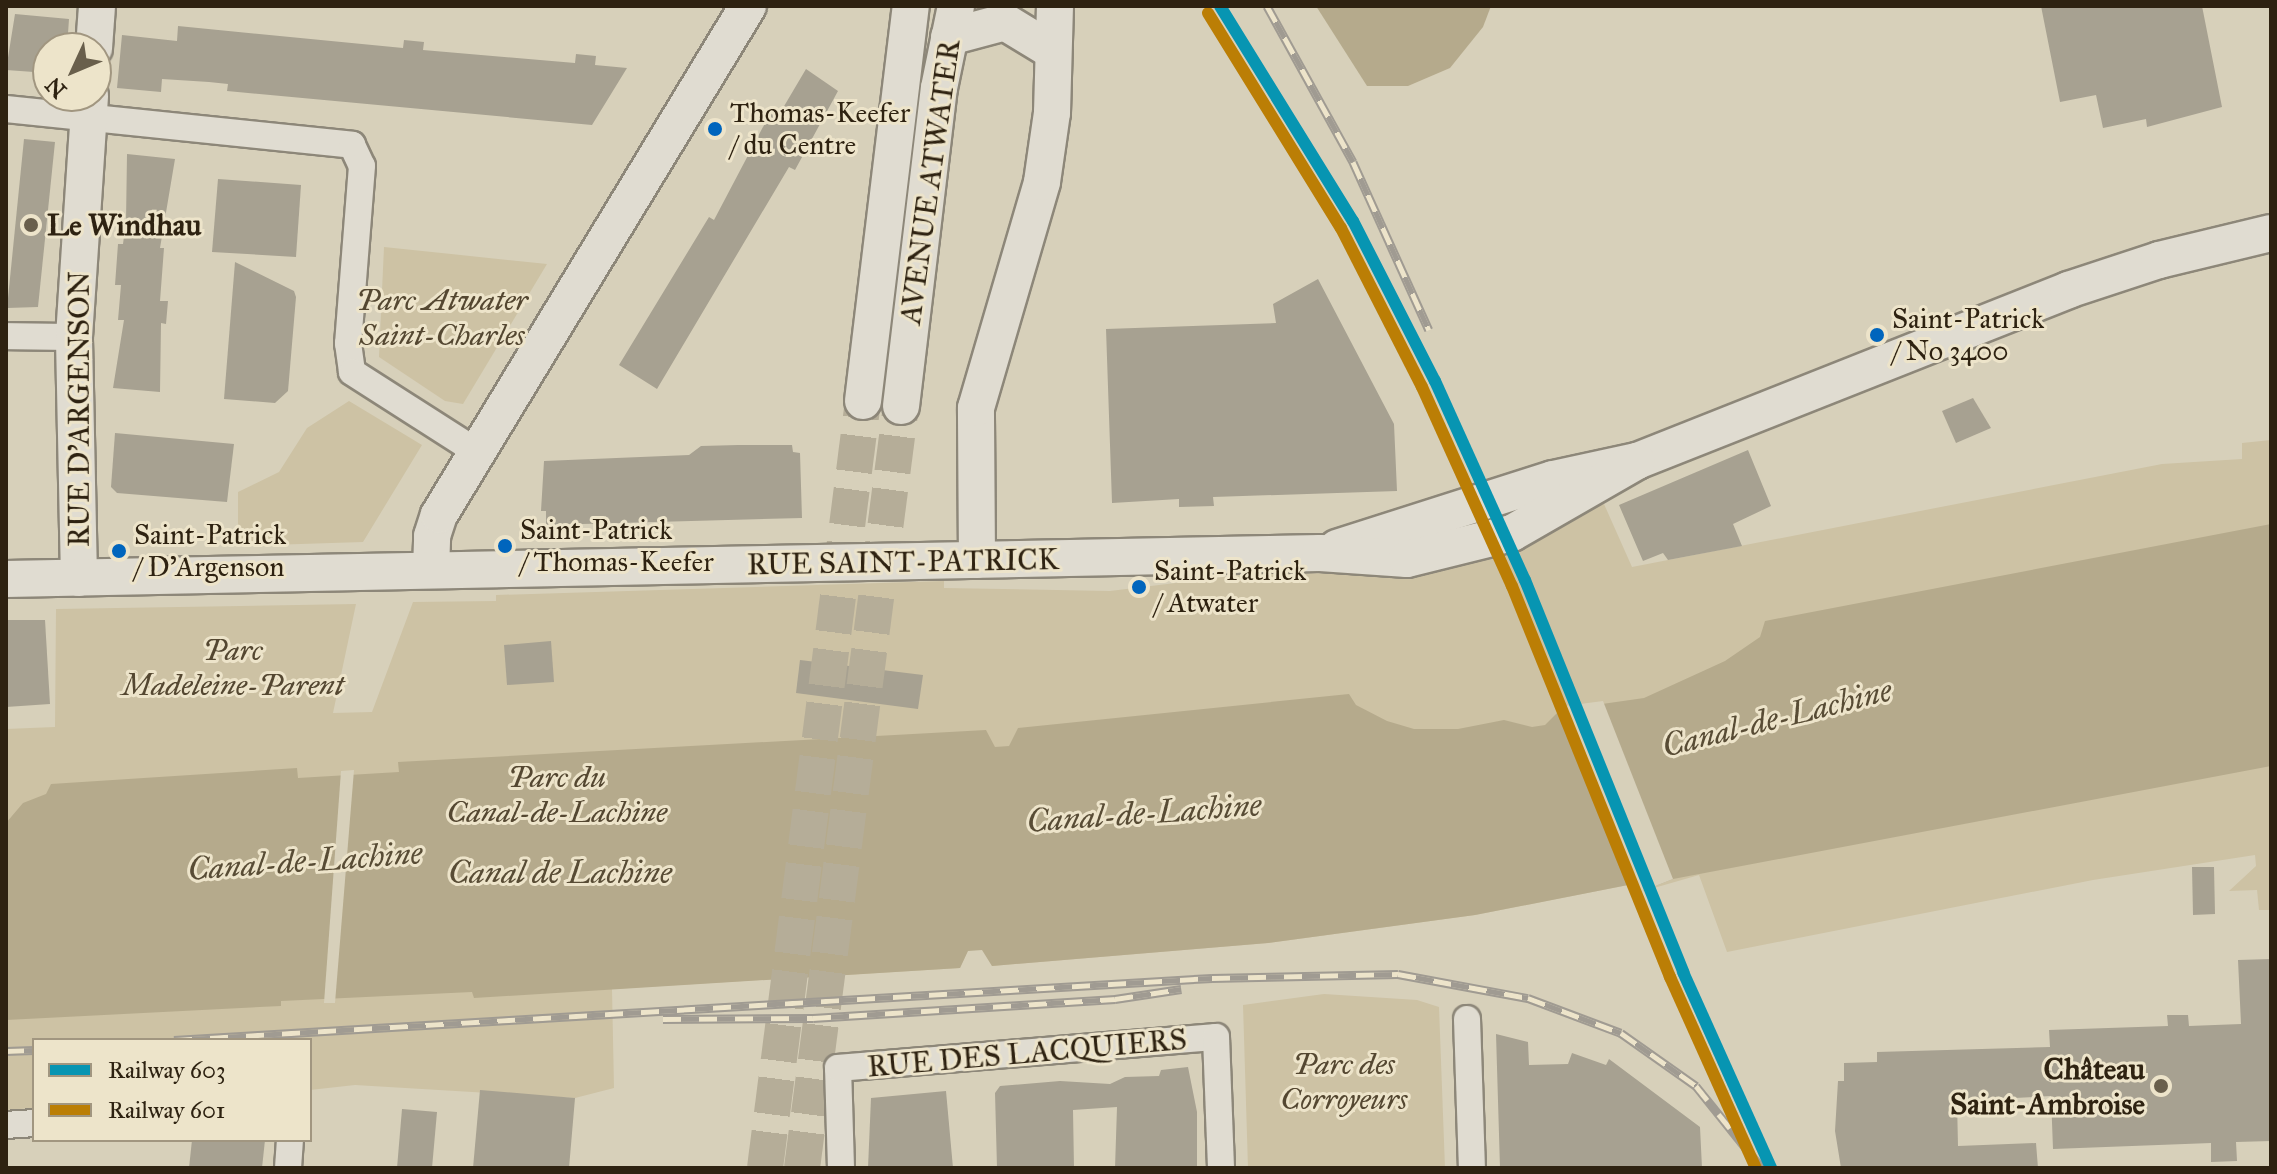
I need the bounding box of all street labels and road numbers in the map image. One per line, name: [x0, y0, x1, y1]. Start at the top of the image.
street label: AVENUE ATWATER: [892, 37, 968, 327]
street label: RUE D'ARGENSON: [61, 271, 97, 547]
street label: RUE SAINT-PATRICK: [747, 541, 1059, 583]
street label: RUE DES LACQUIERS: [866, 1021, 1188, 1085]

